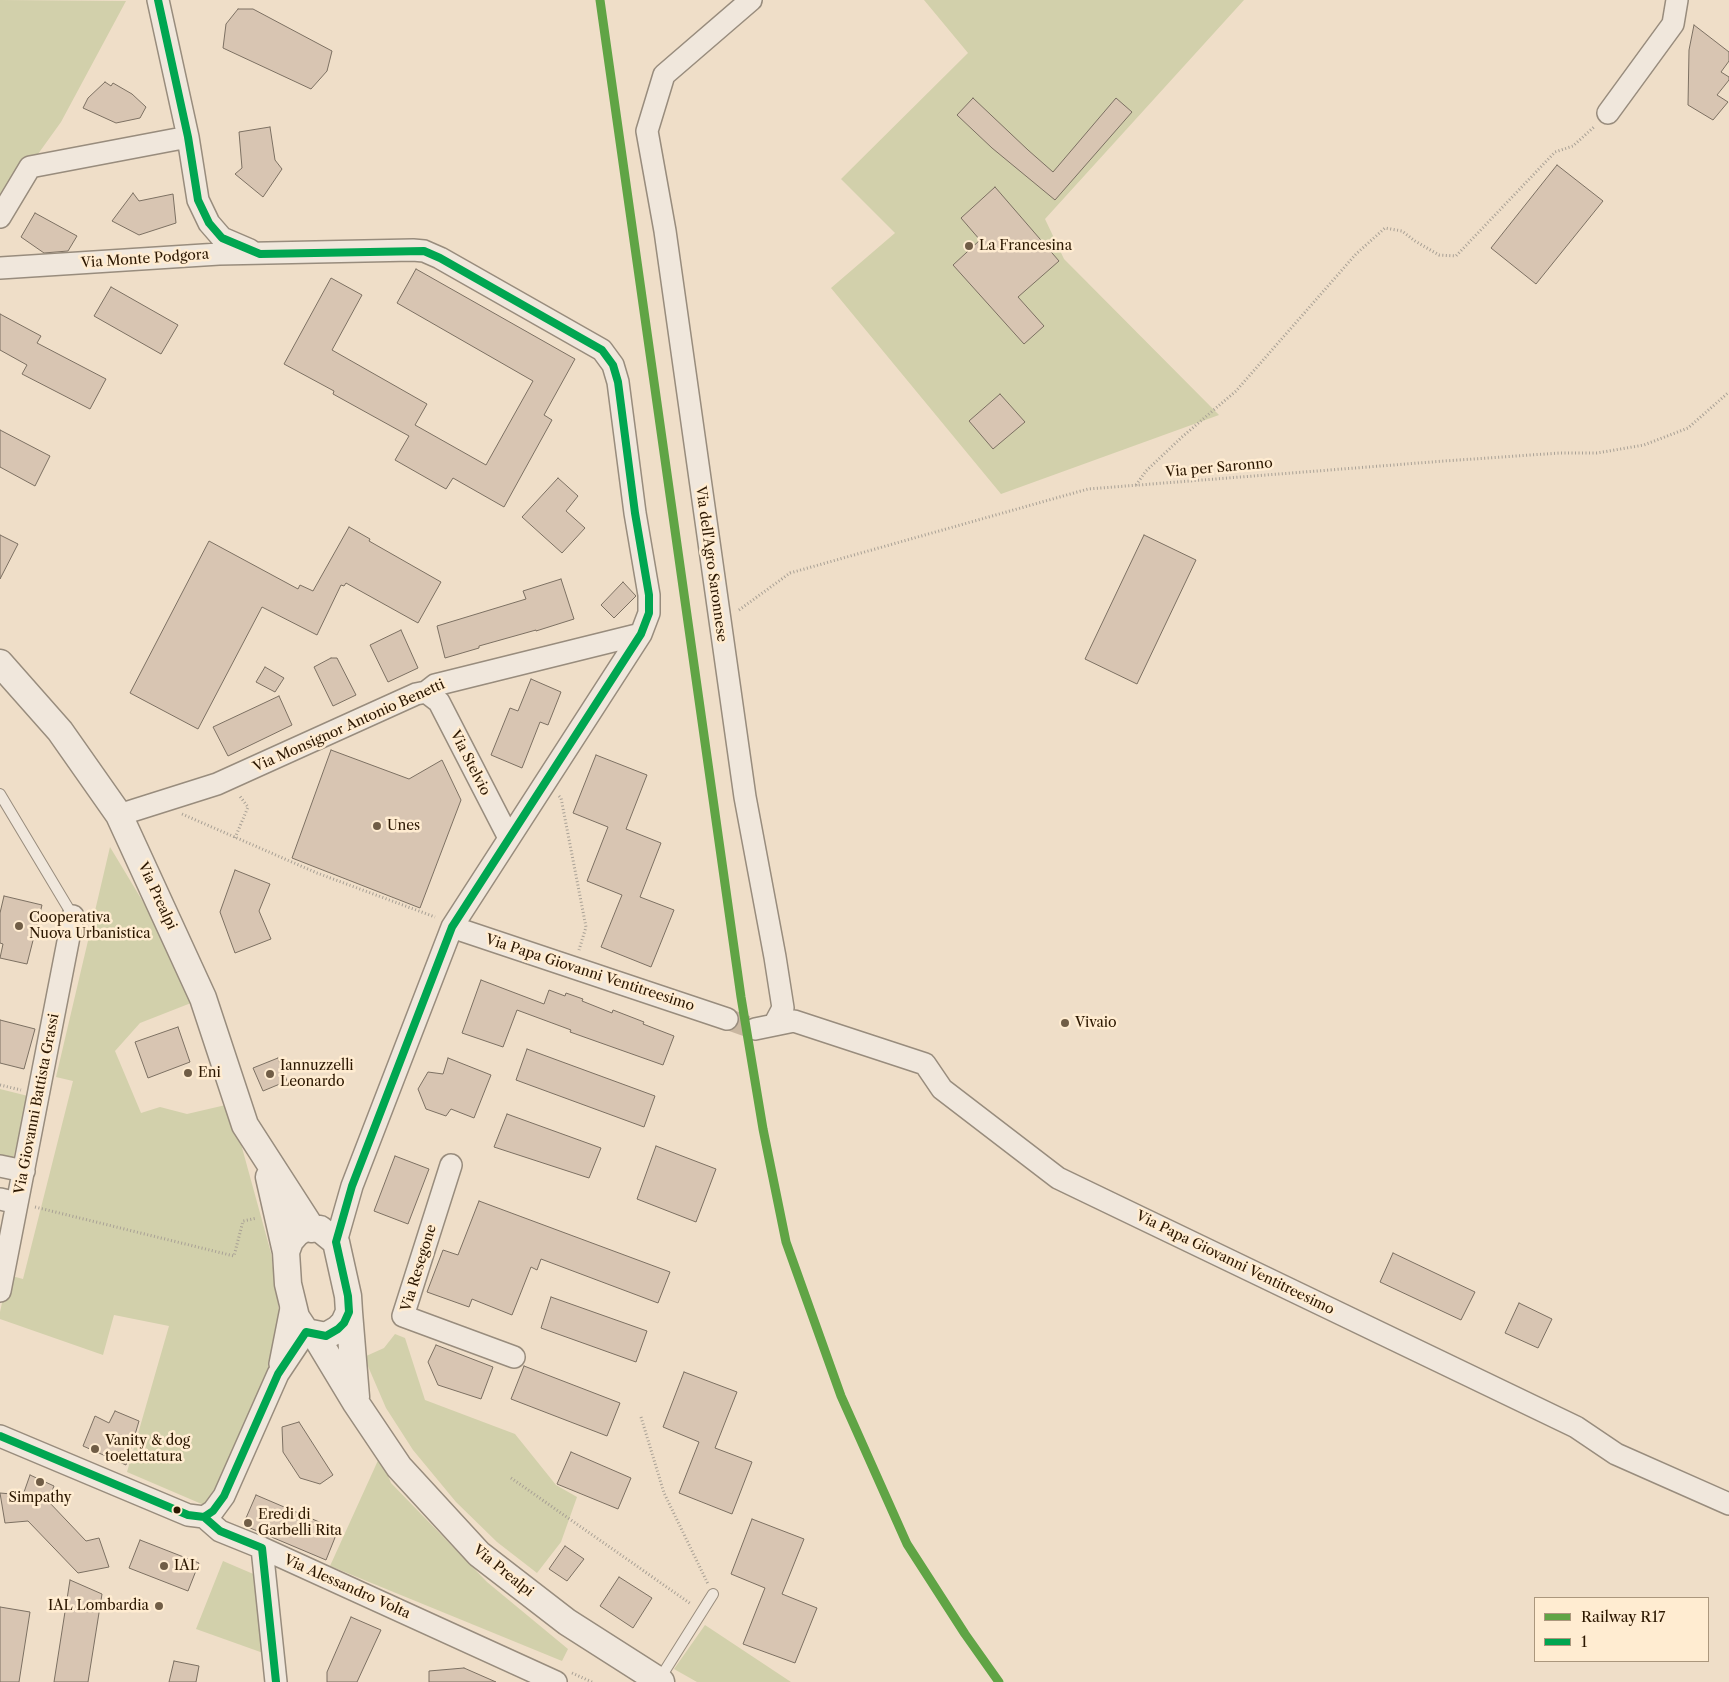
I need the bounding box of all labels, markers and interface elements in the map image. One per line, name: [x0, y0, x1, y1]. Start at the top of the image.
place label: La Francesina: [979, 238, 1072, 254]
marker: La Francesina: [963, 240, 975, 252]
street label: Via Monte Podgora: [80, 246, 210, 272]
street label: Via per Saronno: [1165, 455, 1273, 481]
street label: Via dell'Agro Saronnese: [692, 485, 730, 643]
street label: Via Monsignor Antonio Benetti: [251, 676, 447, 776]
street label: Via Stelvio: [446, 728, 494, 798]
place label: Unes: [387, 818, 420, 834]
marker: Unes: [371, 820, 383, 832]
street label: Via Prealpi: [134, 860, 180, 932]
place label: Cooperativa Nuova Urbanistica: [29, 910, 151, 942]
marker: Cooperativa Nuova Urbanistica: [13, 920, 25, 932]
street label: Via Papa Giovanni Ventitreesimo: [484, 931, 696, 1015]
street label: Via Giovanni Battista Grassi: [11, 1012, 63, 1196]
place label: Vivaio: [1075, 1015, 1117, 1031]
marker: Vivaio: [1059, 1017, 1071, 1029]
place label: Iannuzzelli Leonardo: [280, 1058, 354, 1090]
place label: Eni: [198, 1065, 221, 1081]
marker: Eni: [182, 1067, 194, 1079]
marker: Iannuzzelli Leonardo: [264, 1068, 276, 1080]
street label: Via Papa Giovanni Ventitreesimo: [1133, 1208, 1337, 1318]
street label: Via Resegone: [398, 1223, 440, 1313]
place label: Vanity & dog toelettatura: [105, 1433, 190, 1465]
marker: Vanity & dog toelettatura: [89, 1443, 101, 1455]
marker: Simpathy: [34, 1476, 46, 1488]
place label: Simpathy: [9, 1490, 71, 1506]
unlabelled marker: [172, 1505, 182, 1515]
place label: Eredi di Garbelli Rita: [258, 1507, 342, 1540]
marker: Eredi di Garbelli Rita: [242, 1517, 254, 1529]
street label: Via Prealpi: [469, 1542, 537, 1600]
street label: Via Alessandro Volta: [281, 1552, 413, 1622]
place label: IAL: [174, 1558, 199, 1574]
marker: IAL: [158, 1560, 170, 1572]
legend: [1534, 1597, 1709, 1662]
place label: IAL Lombardia: [48, 1598, 149, 1614]
marker: IAL Lombardia: [153, 1600, 165, 1612]
text: Railway R17: [1581, 1607, 1665, 1626]
text: 1: [1581, 1632, 1587, 1651]

